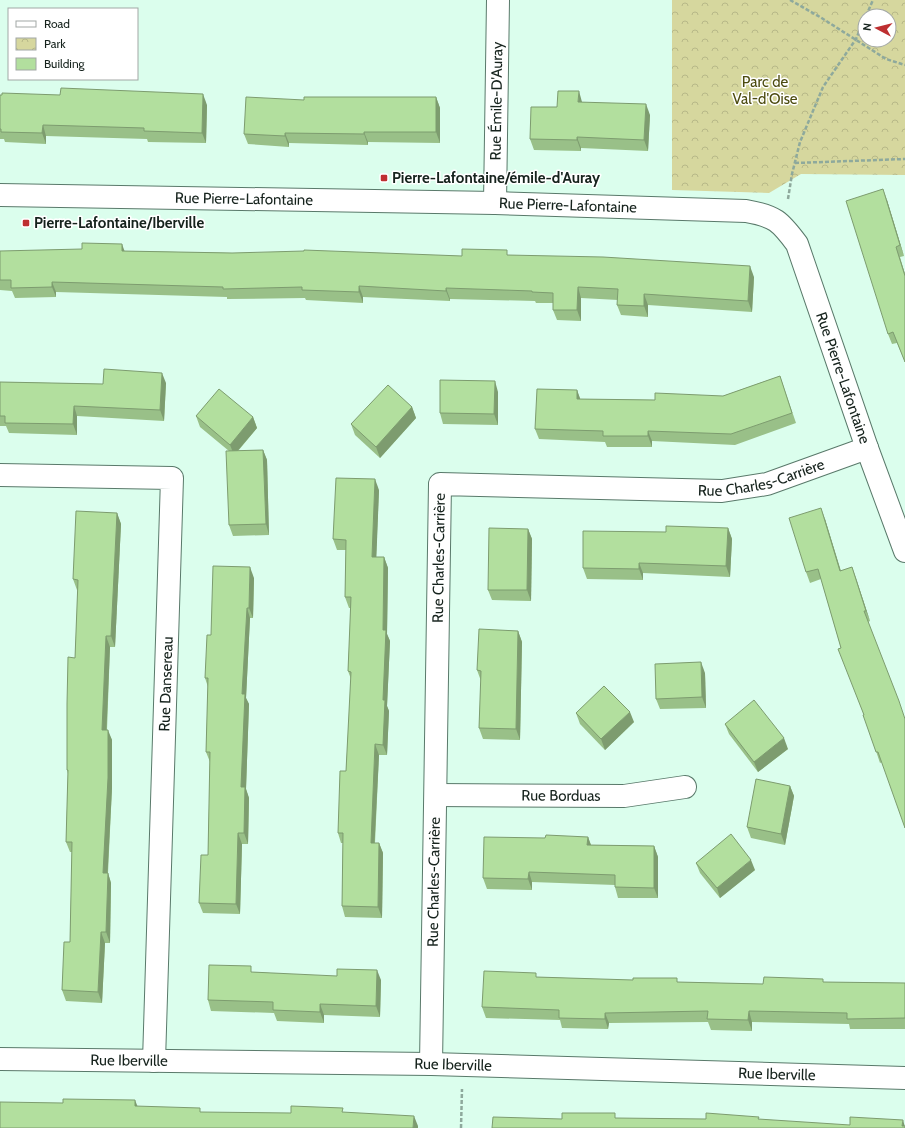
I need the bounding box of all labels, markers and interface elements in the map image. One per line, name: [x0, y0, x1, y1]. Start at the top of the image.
legend: [8, 8, 138, 80]
north arrow: [857, 8, 897, 48]
text: Road: [44, 16, 70, 31]
text: N: [860, 22, 874, 31]
text: Park: [44, 36, 66, 51]
street label: Rue Émile-D'Auray: [486, 41, 506, 161]
text: Building: [44, 56, 86, 71]
park label: Parc de Val-d'Oise: [732, 73, 798, 108]
place label: Pierre-Lafontaine/émile-d'Auray: [392, 169, 601, 187]
marker: Pierre-Lafontaine/émile-d'Auray: [379, 173, 389, 183]
street label: Rue Pierre-Lafontaine: [175, 189, 313, 209]
street label: Rue Pierre-Lafontaine: [499, 194, 637, 217]
place label: Pierre-Lafontaine/Iberville: [34, 214, 204, 232]
marker: Pierre-Lafontaine/Iberville: [21, 218, 31, 228]
street label: Rue Pierre-Lafontaine: [812, 310, 874, 446]
street label: Rue Charles-Carrière: [698, 455, 827, 500]
street label: Rue Charles-Carrière: [429, 493, 449, 623]
street label: Rue Dansereau: [155, 636, 177, 732]
street label: Rue Borduas: [521, 786, 601, 805]
street label: Rue Charles-Carrière: [424, 817, 444, 947]
street label: Rue Iberville: [90, 1051, 168, 1070]
street label: Rue Iberville: [414, 1055, 492, 1075]
street label: Rue Iberville: [738, 1064, 816, 1084]

